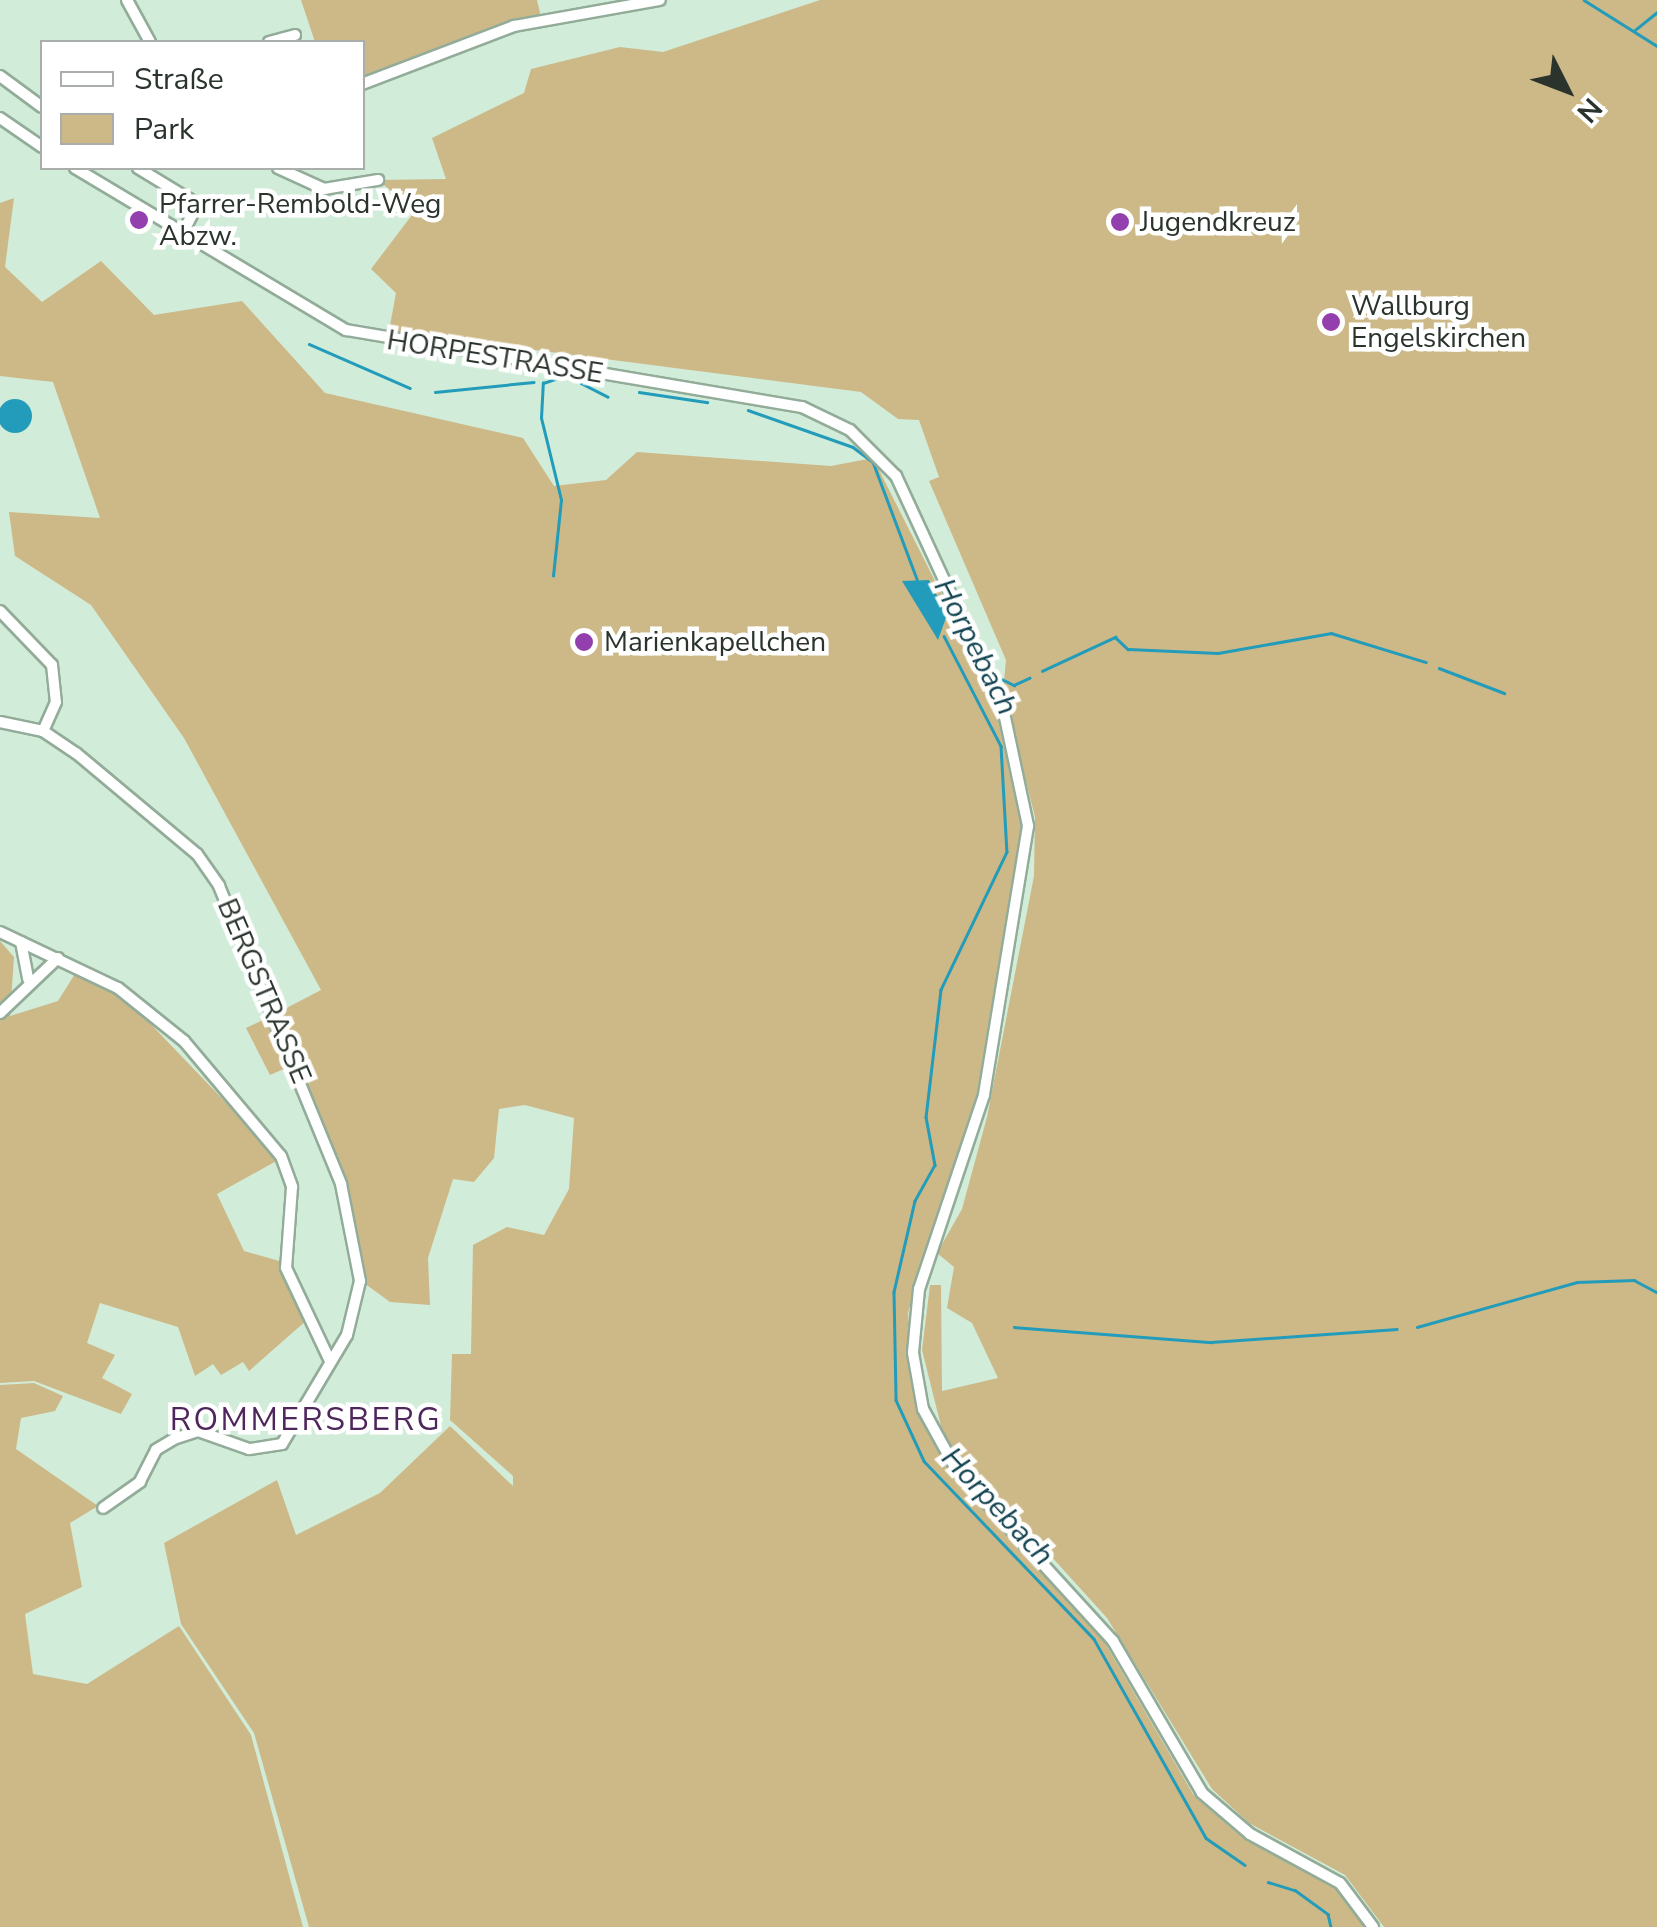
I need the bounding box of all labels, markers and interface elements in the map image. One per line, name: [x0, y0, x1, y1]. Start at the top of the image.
legend: [40, 40, 365, 170]
north arrow: [1517, 40, 1617, 140]
text: Straße: [134, 59, 224, 100]
text: N: [1568, 90, 1610, 131]
text: Park: [134, 109, 194, 150]
place label: Pfarrer-Rembold-Weg Abzw.: [159, 187, 441, 253]
place label: Jugendkreuz: [1140, 205, 1296, 239]
marker: Pfarrer-Rembold-Weg Abzw.: [128, 209, 150, 231]
marker: Jugendkreuz: [1109, 211, 1131, 233]
place label: Wallburg Engelskirchen: [1351, 289, 1526, 355]
marker: Wallburg Engelskirchen: [1320, 311, 1342, 333]
street label: HORPESTRASSE: [385, 323, 605, 391]
water label: Horpebach: [925, 573, 1025, 721]
place label: Marienkapellchen: [604, 625, 826, 659]
marker: Marienkapellchen: [573, 631, 595, 653]
street label: BERGSTRASSE: [210, 894, 318, 1088]
district label: ROMMERSBERG: [170, 1401, 442, 1439]
water label: Horpebach: [933, 1441, 1061, 1573]

